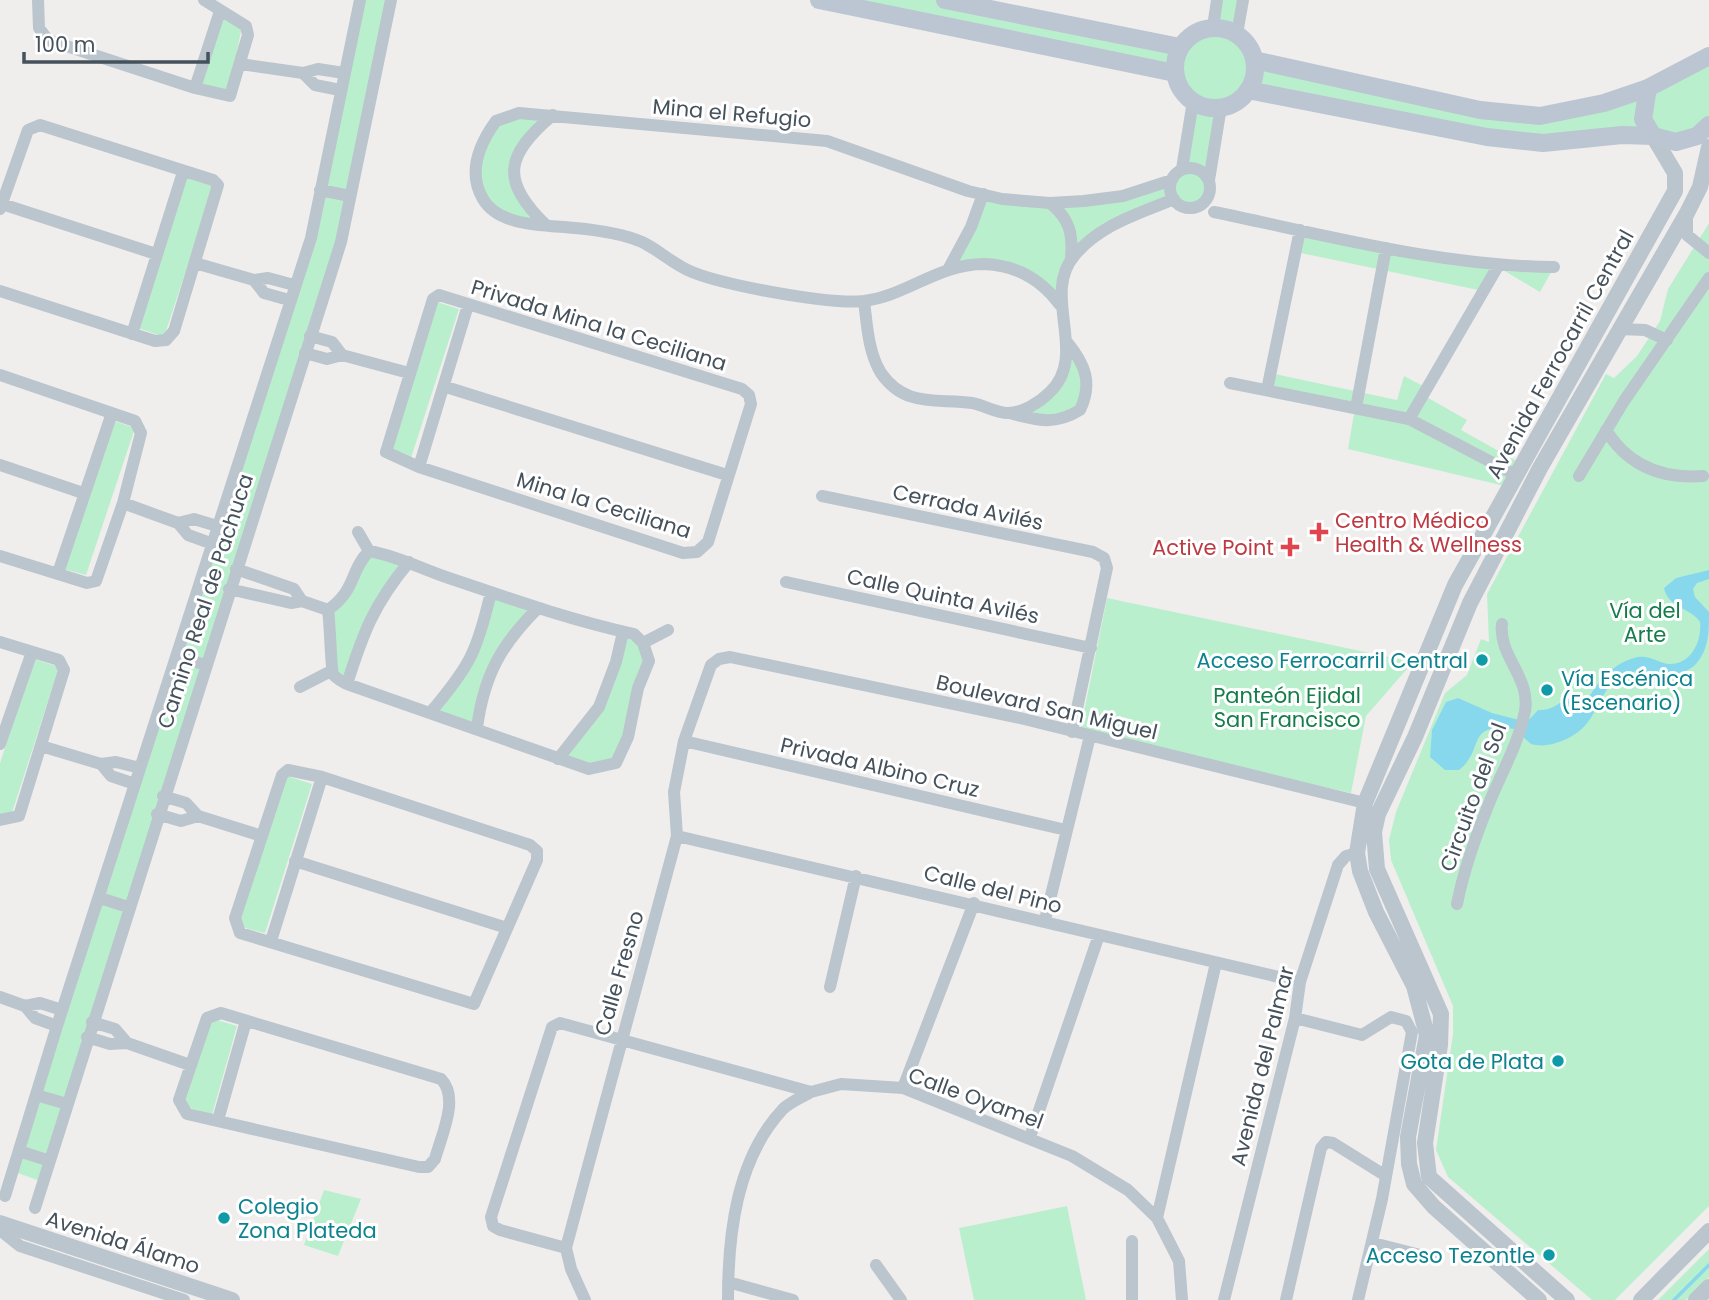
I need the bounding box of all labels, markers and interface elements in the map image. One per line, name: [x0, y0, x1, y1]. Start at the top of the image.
scale bar: [24, 21, 208, 65]
text: 100 m: [35, 30, 95, 59]
street label: Mina el Refugio: [651, 92, 813, 134]
street label: Avenida Ferrocarril Central: [1479, 224, 1641, 484]
street label: Privada Mina la Ceciliana: [468, 272, 730, 378]
street label: Mina la Ceciliana: [513, 465, 695, 545]
street label: Camino Real de Pachuca: [150, 470, 260, 732]
street label: Cerrada Avilés: [890, 477, 1046, 537]
place label: Centro Médico Health & Wellness: [1335, 506, 1522, 559]
marker: Centro Médico Health & Wellness: [1309, 522, 1329, 542]
place label: Active Point: [1152, 533, 1274, 562]
marker: Active Point: [1280, 537, 1300, 557]
street label: Calle Quinta Avilés: [844, 561, 1042, 631]
park label: Vía del Arte: [1609, 596, 1681, 649]
place label: Acceso Ferrocarril Central: [1197, 646, 1468, 675]
marker: Acceso Ferrocarril Central: [1474, 652, 1490, 668]
place label: Vía Escénica (Escenario): [1561, 664, 1693, 717]
street label: Boulevard San Miguel: [934, 667, 1160, 747]
park label: Panteón Ejidal San Francisco: [1213, 681, 1361, 734]
marker: Vía Escénica (Escenario): [1539, 682, 1555, 698]
street label: Circuito del Sol: [1433, 719, 1513, 875]
street label: Privada Albino Cruz: [778, 730, 982, 804]
street label: Calle del Pino: [921, 858, 1065, 920]
street label: Calle Fresno: [587, 907, 651, 1039]
street label: Avenida del Palmar: [1223, 963, 1301, 1169]
place label: Gota de Plata: [1401, 1047, 1544, 1076]
marker: Gota de Plata: [1550, 1053, 1566, 1069]
street label: Calle Oyamel: [904, 1060, 1048, 1136]
place label: Colegio Zona Plateda: [238, 1192, 377, 1245]
street label: Avenida Álamo: [42, 1203, 204, 1281]
marker: Colegio Zona Plateda: [216, 1210, 232, 1226]
place label: Acceso Tezontle: [1366, 1241, 1535, 1270]
marker: Acceso Tezontle: [1541, 1247, 1557, 1263]

